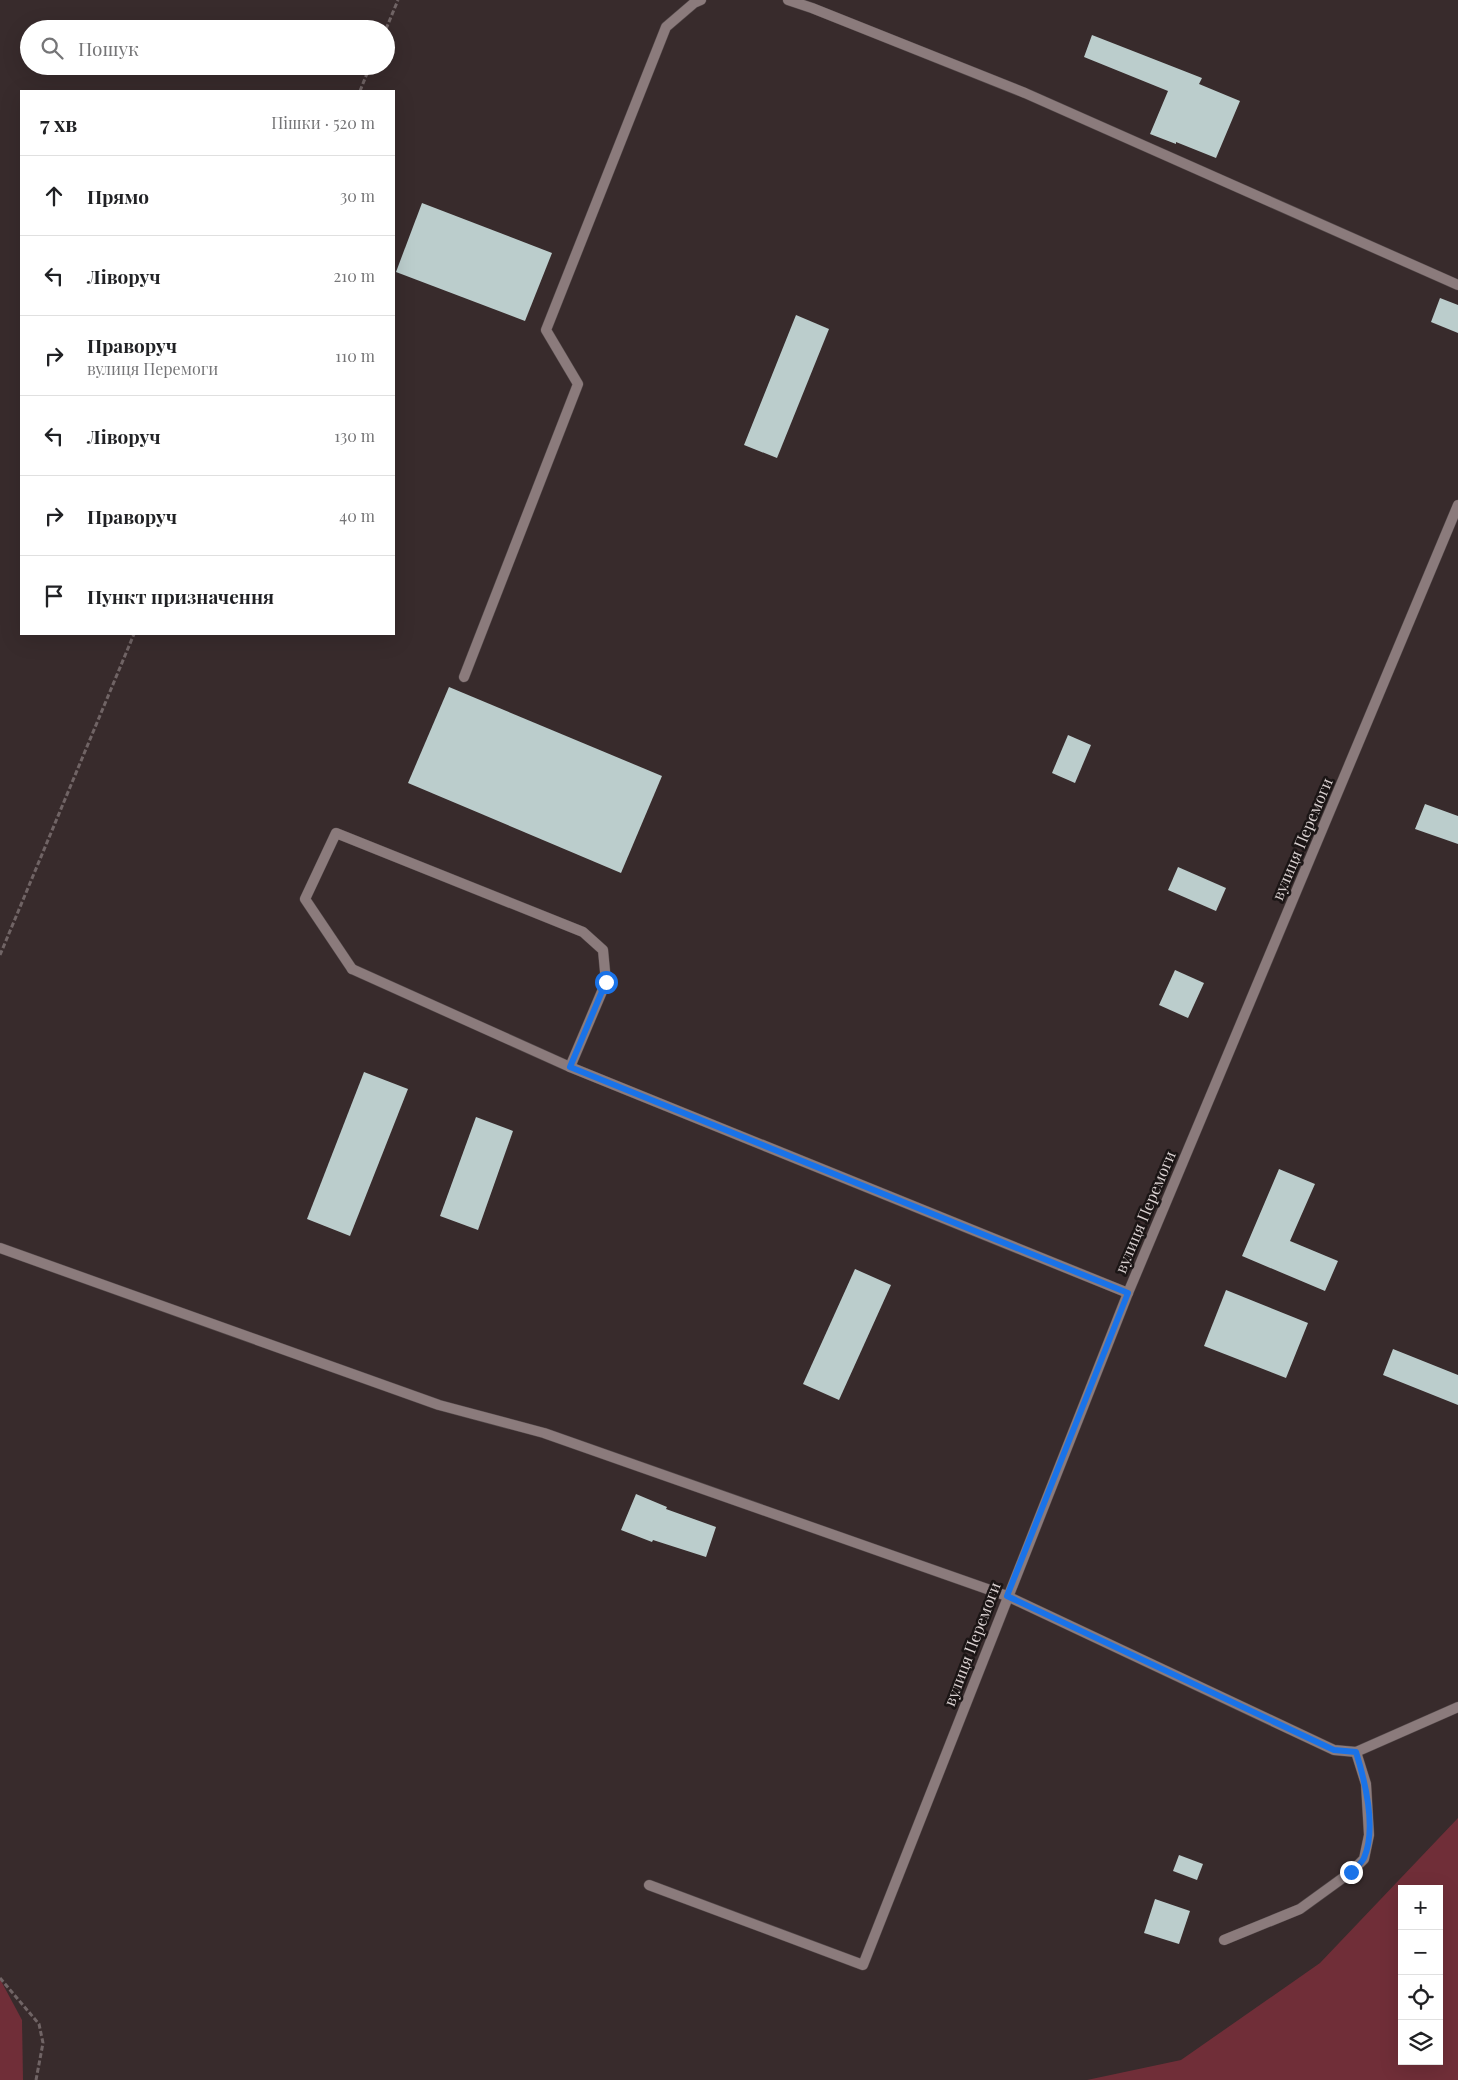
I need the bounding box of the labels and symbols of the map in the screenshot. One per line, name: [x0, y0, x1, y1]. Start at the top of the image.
street label: вулиця Перемоги: [1266, 774, 1337, 903]
route start: [595, 971, 618, 994]
street label: вулиця Перемоги: [1109, 1147, 1180, 1276]
street label: вулиця Перемоги: [938, 1579, 1005, 1709]
route end: [1340, 1861, 1363, 1884]

